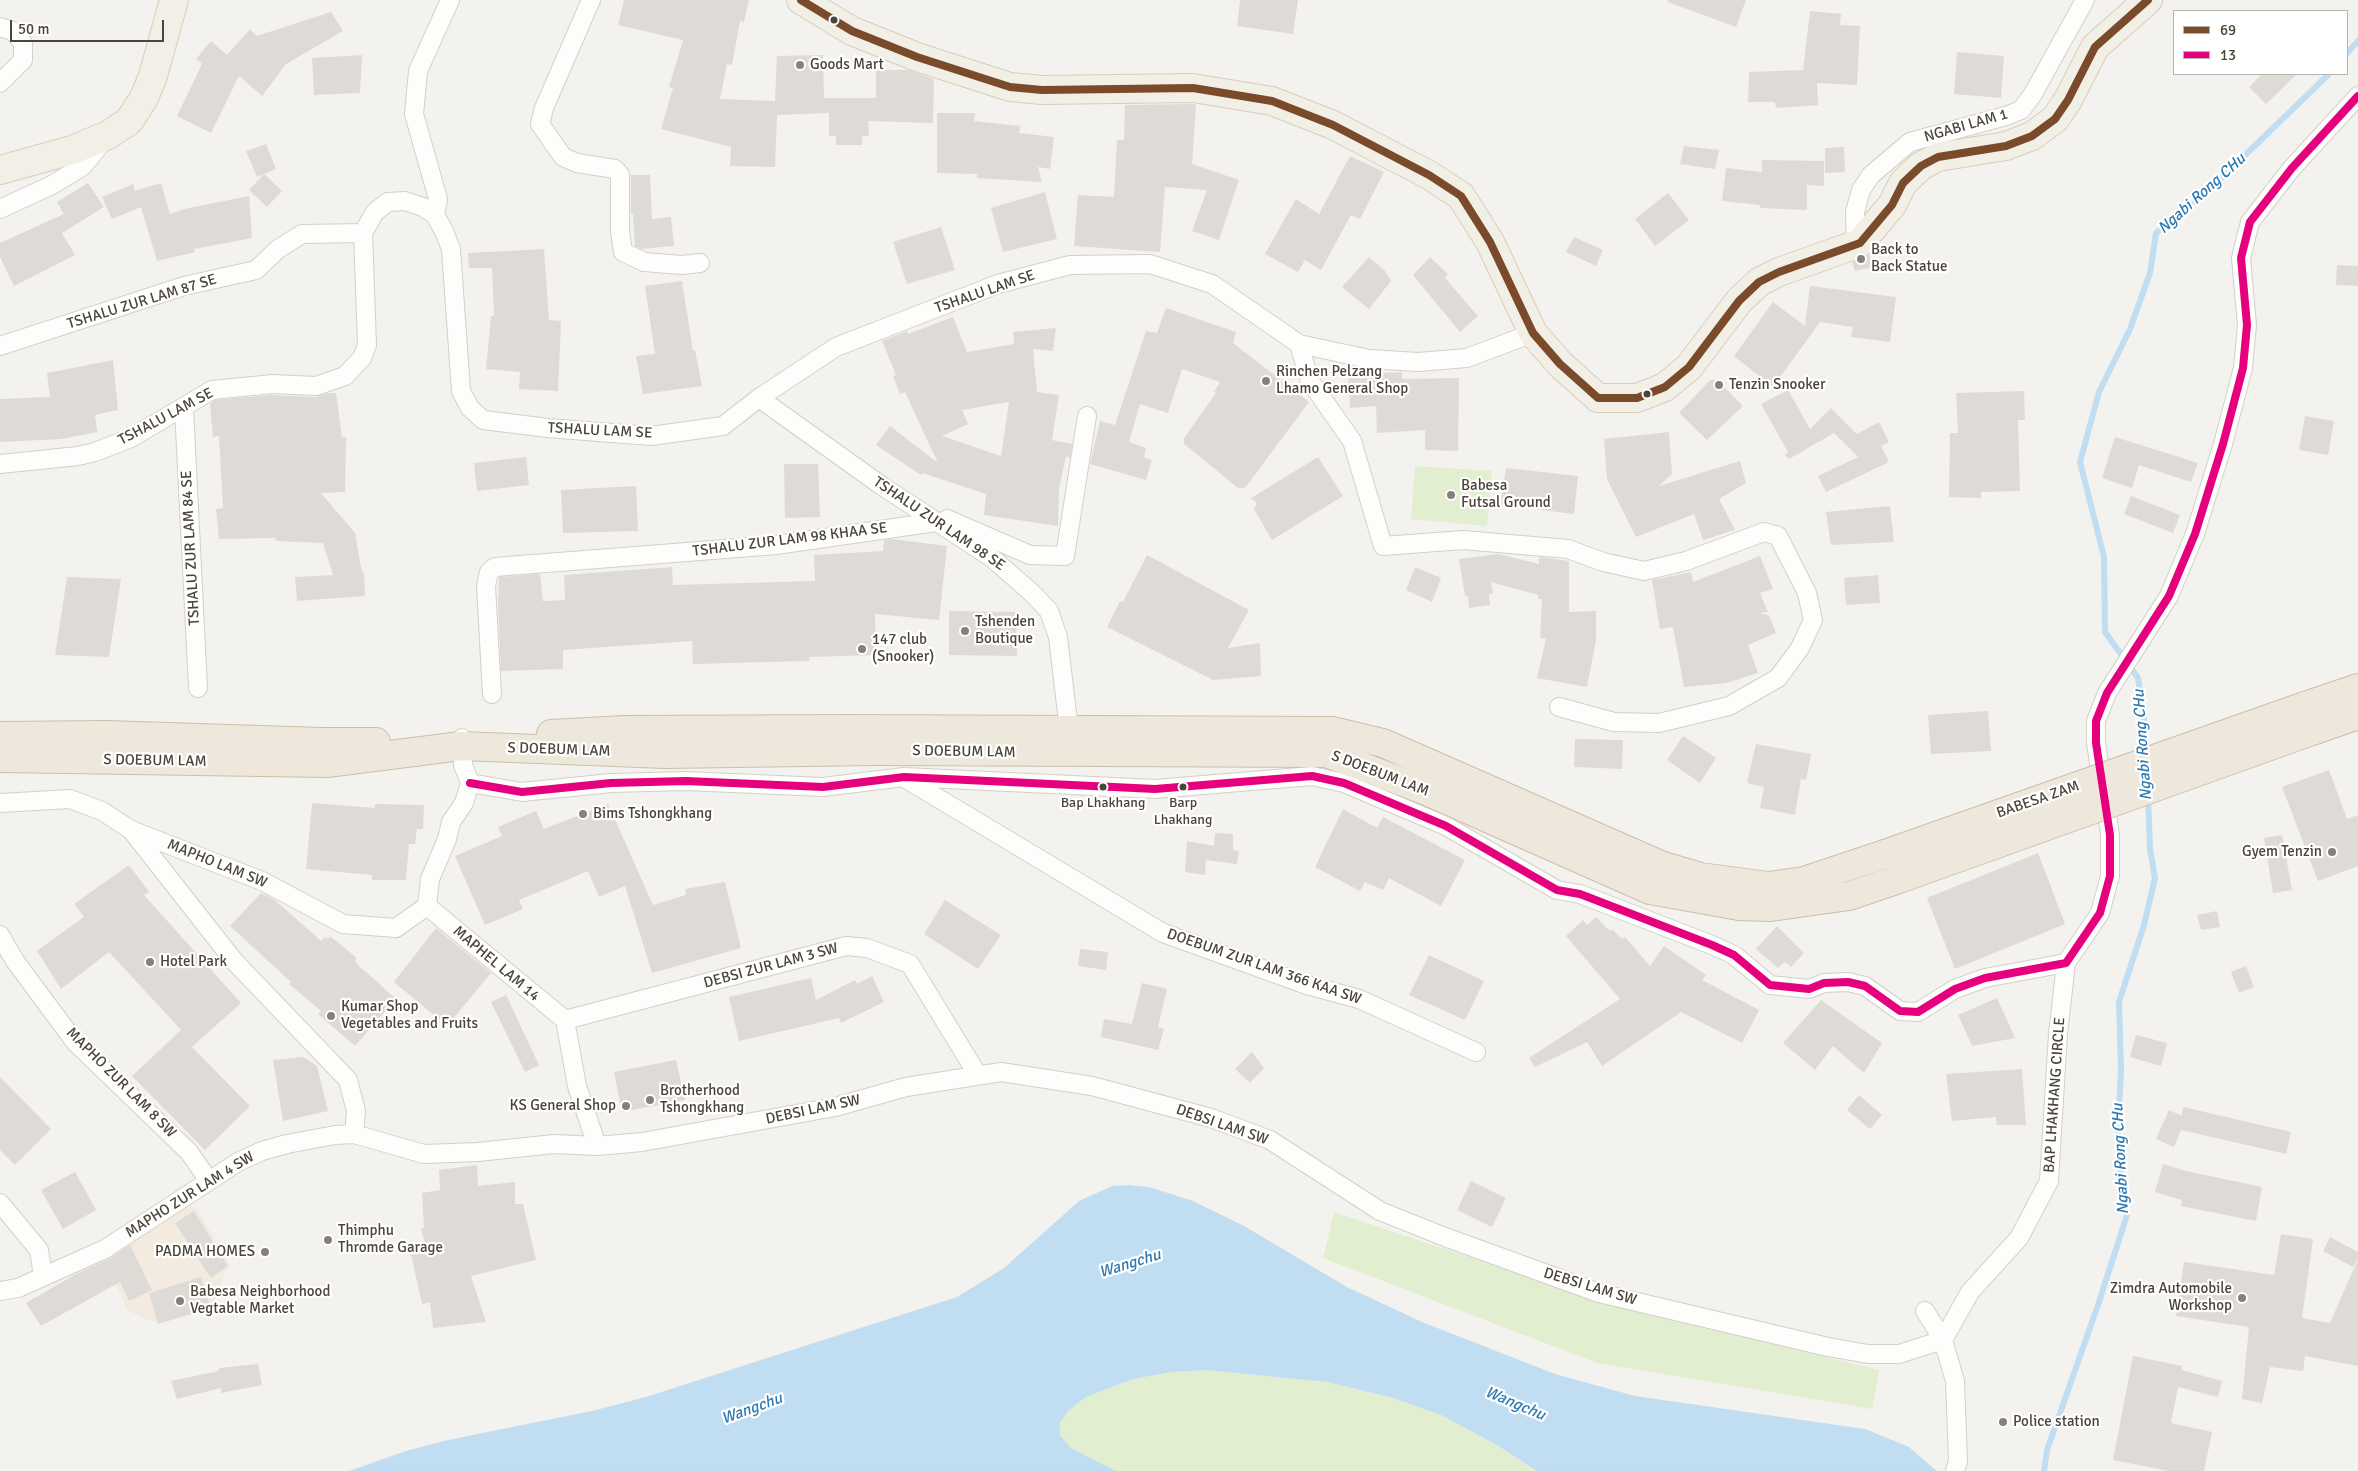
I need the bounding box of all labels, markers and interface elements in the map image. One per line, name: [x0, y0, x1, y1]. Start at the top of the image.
scale bar: [12, 10, 166, 42]
legend: [2173, 10, 2348, 75]
unlabelled marker: [829, 15, 839, 25]
text: 50 m: [18, 20, 49, 38]
text: 69: [2220, 21, 2236, 39]
text: 13: [2220, 46, 2236, 64]
place label: Goods Mart: [810, 56, 884, 74]
marker: Goods Mart: [794, 59, 806, 71]
street label: NGABI LAM 1: [1922, 105, 2010, 147]
water label: Ngabi Rong CHu: [2154, 150, 2250, 238]
place label: Back to Back Statue: [1871, 241, 1947, 276]
marker: Back to Back Statue: [1855, 253, 1867, 265]
street label: TSHALU LAM SE: [933, 266, 1037, 318]
street label: TSHALU ZUR LAM 87 SE: [65, 271, 219, 333]
place label: Rinchen Pelzang Lhamo General Shop: [1276, 363, 1408, 398]
marker: Rinchen Pelzang Lhamo General Shop: [1260, 375, 1272, 387]
place label: Tenzin Snooker: [1729, 376, 1825, 394]
marker: Tenzin Snooker: [1713, 379, 1725, 391]
street label: TSHALU LAM SE: [115, 384, 217, 450]
unlabelled marker: [1642, 389, 1652, 399]
street label: TSHALU LAM SE: [547, 419, 653, 443]
street label: TSHALU ZUR LAM 84 SE: [178, 470, 204, 626]
street label: TSHALU ZUR LAM 98 SE: [870, 473, 1008, 575]
place label: Babesa Futsal Ground: [1461, 477, 1551, 512]
marker: Babesa Futsal Ground: [1445, 489, 1457, 501]
street label: TSHALU ZUR LAM 98 KHAA SE: [692, 519, 888, 561]
place label: Tshenden Boutique: [975, 613, 1035, 648]
marker: Tshenden Boutique: [959, 625, 971, 637]
place label: 147 club (Snooker): [872, 631, 934, 666]
marker: 147 club (Snooker): [856, 643, 868, 655]
water label: Ngabi Rong CHu: [2130, 689, 2156, 801]
street label: S DOEBUM LAM: [507, 739, 611, 761]
street label: S DOEBUM LAM: [912, 742, 1016, 762]
street label: S DOEBUM LAM: [1329, 747, 1431, 801]
street label: S DOEBUM LAM: [103, 751, 207, 771]
street label: BABESA ZAM: [1994, 777, 2082, 823]
marker: Bap Lhakhang: [1098, 782, 1108, 792]
marker: Barp Lhakhang: [1178, 782, 1188, 792]
place label: Bap Lhakhang: [1061, 795, 1145, 811]
place label: Barp Lhakhang: [1154, 795, 1212, 828]
place label: Bims Tshongkhang: [593, 805, 712, 823]
marker: Bims Tshongkhang: [577, 808, 589, 820]
street label: MAPHO LAM SW: [164, 836, 270, 892]
place label: Gyem Tenzin: [2242, 843, 2322, 861]
marker: Gyem Tenzin: [2326, 846, 2338, 858]
street label: MAPHEL LAM 14: [449, 922, 543, 1006]
street label: DOEBUM ZUR LAM 366 KAA SW: [1164, 925, 1364, 1009]
street label: DEBSI ZUR LAM 3 SW: [702, 939, 840, 993]
place label: Hotel Park: [160, 953, 227, 971]
marker: Hotel Park: [144, 956, 156, 968]
place label: Kumar Shop Vegetables and Fruits: [341, 998, 478, 1033]
marker: Kumar Shop Vegetables and Fruits: [325, 1010, 337, 1022]
street label: BAP LHAKHANG CIRCLE: [2041, 1017, 2069, 1173]
street label: MAPHO ZUR LAM 8 SW: [62, 1024, 180, 1142]
place label: Brotherhood Tshongkhang: [660, 1082, 744, 1117]
street label: DEBSI LAM SW: [764, 1091, 862, 1129]
marker: Brotherhood Tshongkhang: [644, 1094, 656, 1106]
place label: KS General Shop: [510, 1097, 616, 1115]
marker: KS General Shop: [620, 1100, 632, 1112]
street label: DEBSI LAM SW: [1174, 1101, 1270, 1149]
water label: Ngabi Rong CHu: [2108, 1103, 2134, 1215]
street label: MAPHO ZUR LAM 4 SW: [122, 1148, 258, 1242]
place label: Thimphu Thromde Garage: [338, 1222, 443, 1257]
marker: Thimphu Thromde Garage: [322, 1234, 334, 1246]
place label: PADMA HOMES: [155, 1243, 255, 1261]
marker: PADMA HOMES: [259, 1246, 271, 1258]
water label: Wangchu: [1097, 1246, 1163, 1282]
street label: DEBSI LAM SW: [1541, 1264, 1639, 1310]
place label: Zimdra Automobile Workshop: [2110, 1280, 2232, 1315]
place label: Babesa Neighborhood Vegtable Market: [190, 1283, 330, 1318]
marker: Zimdra Automobile Workshop: [2236, 1292, 2248, 1304]
marker: Babesa Neighborhood Vegtable Market: [174, 1295, 186, 1307]
water label: Wangchu: [1482, 1383, 1548, 1425]
water label: Wangchu: [719, 1389, 785, 1429]
place label: Police station: [2013, 1413, 2100, 1431]
marker: Police station: [1997, 1416, 2009, 1428]

